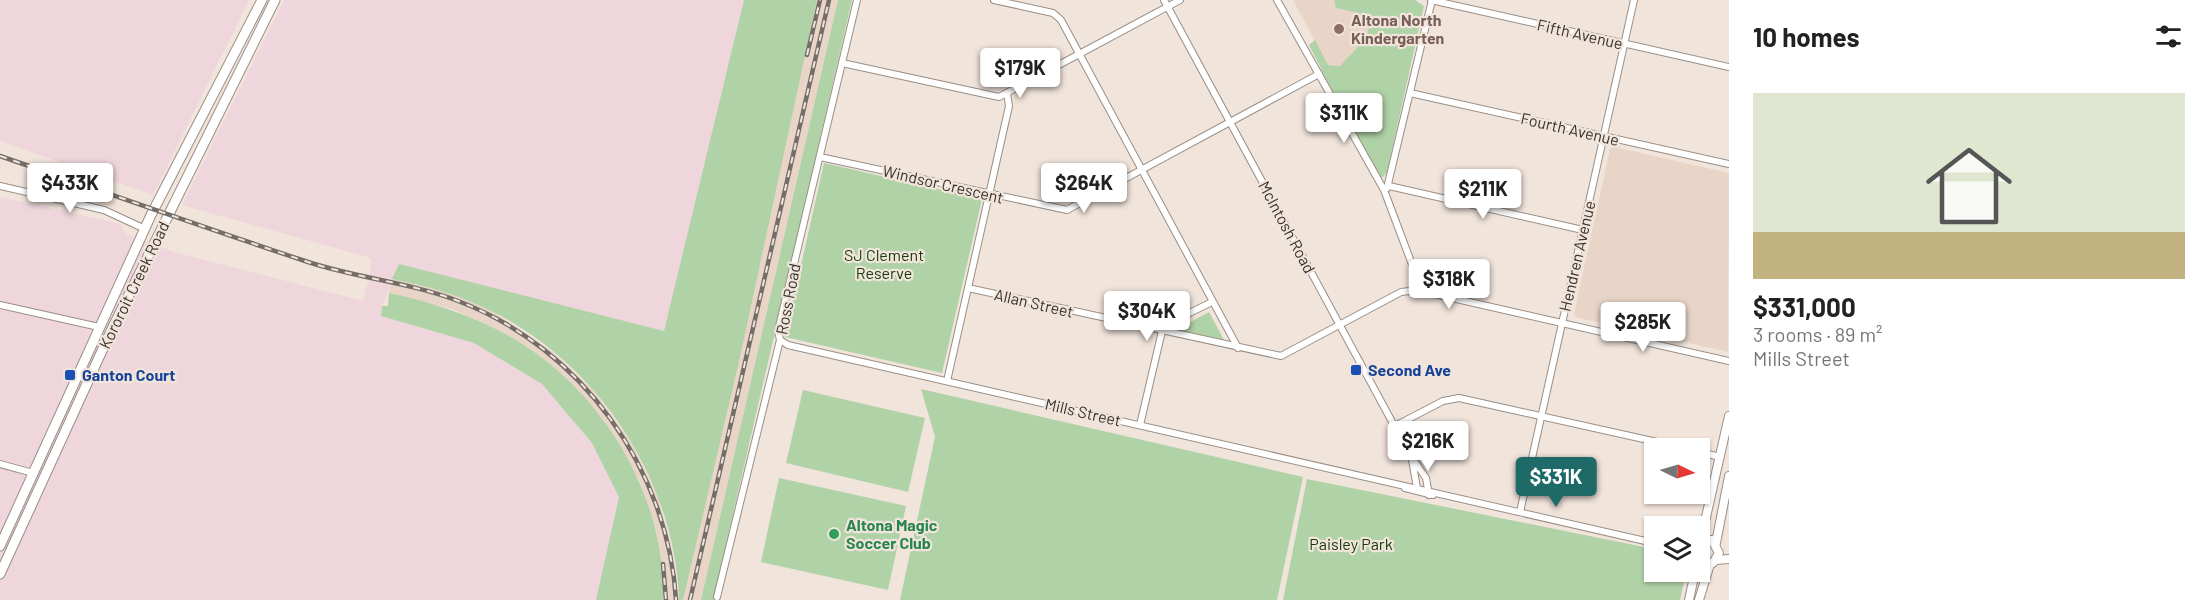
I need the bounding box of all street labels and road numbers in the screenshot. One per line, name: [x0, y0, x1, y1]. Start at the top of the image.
street label: Fifth Avenue: [1535, 14, 1625, 53]
street label: Fourth Avenue: [1519, 108, 1621, 149]
street label: Windsor Crescent: [881, 160, 1005, 207]
street label: McIntosh Road: [1255, 177, 1320, 276]
street label: Hendren Avenue: [1555, 199, 1599, 313]
street label: Kororoit Creek Road: [94, 218, 173, 352]
street label: Ross Road: [771, 262, 804, 336]
street label: Allan Street: [993, 284, 1076, 321]
street label: Mills Street: [1043, 394, 1123, 429]

